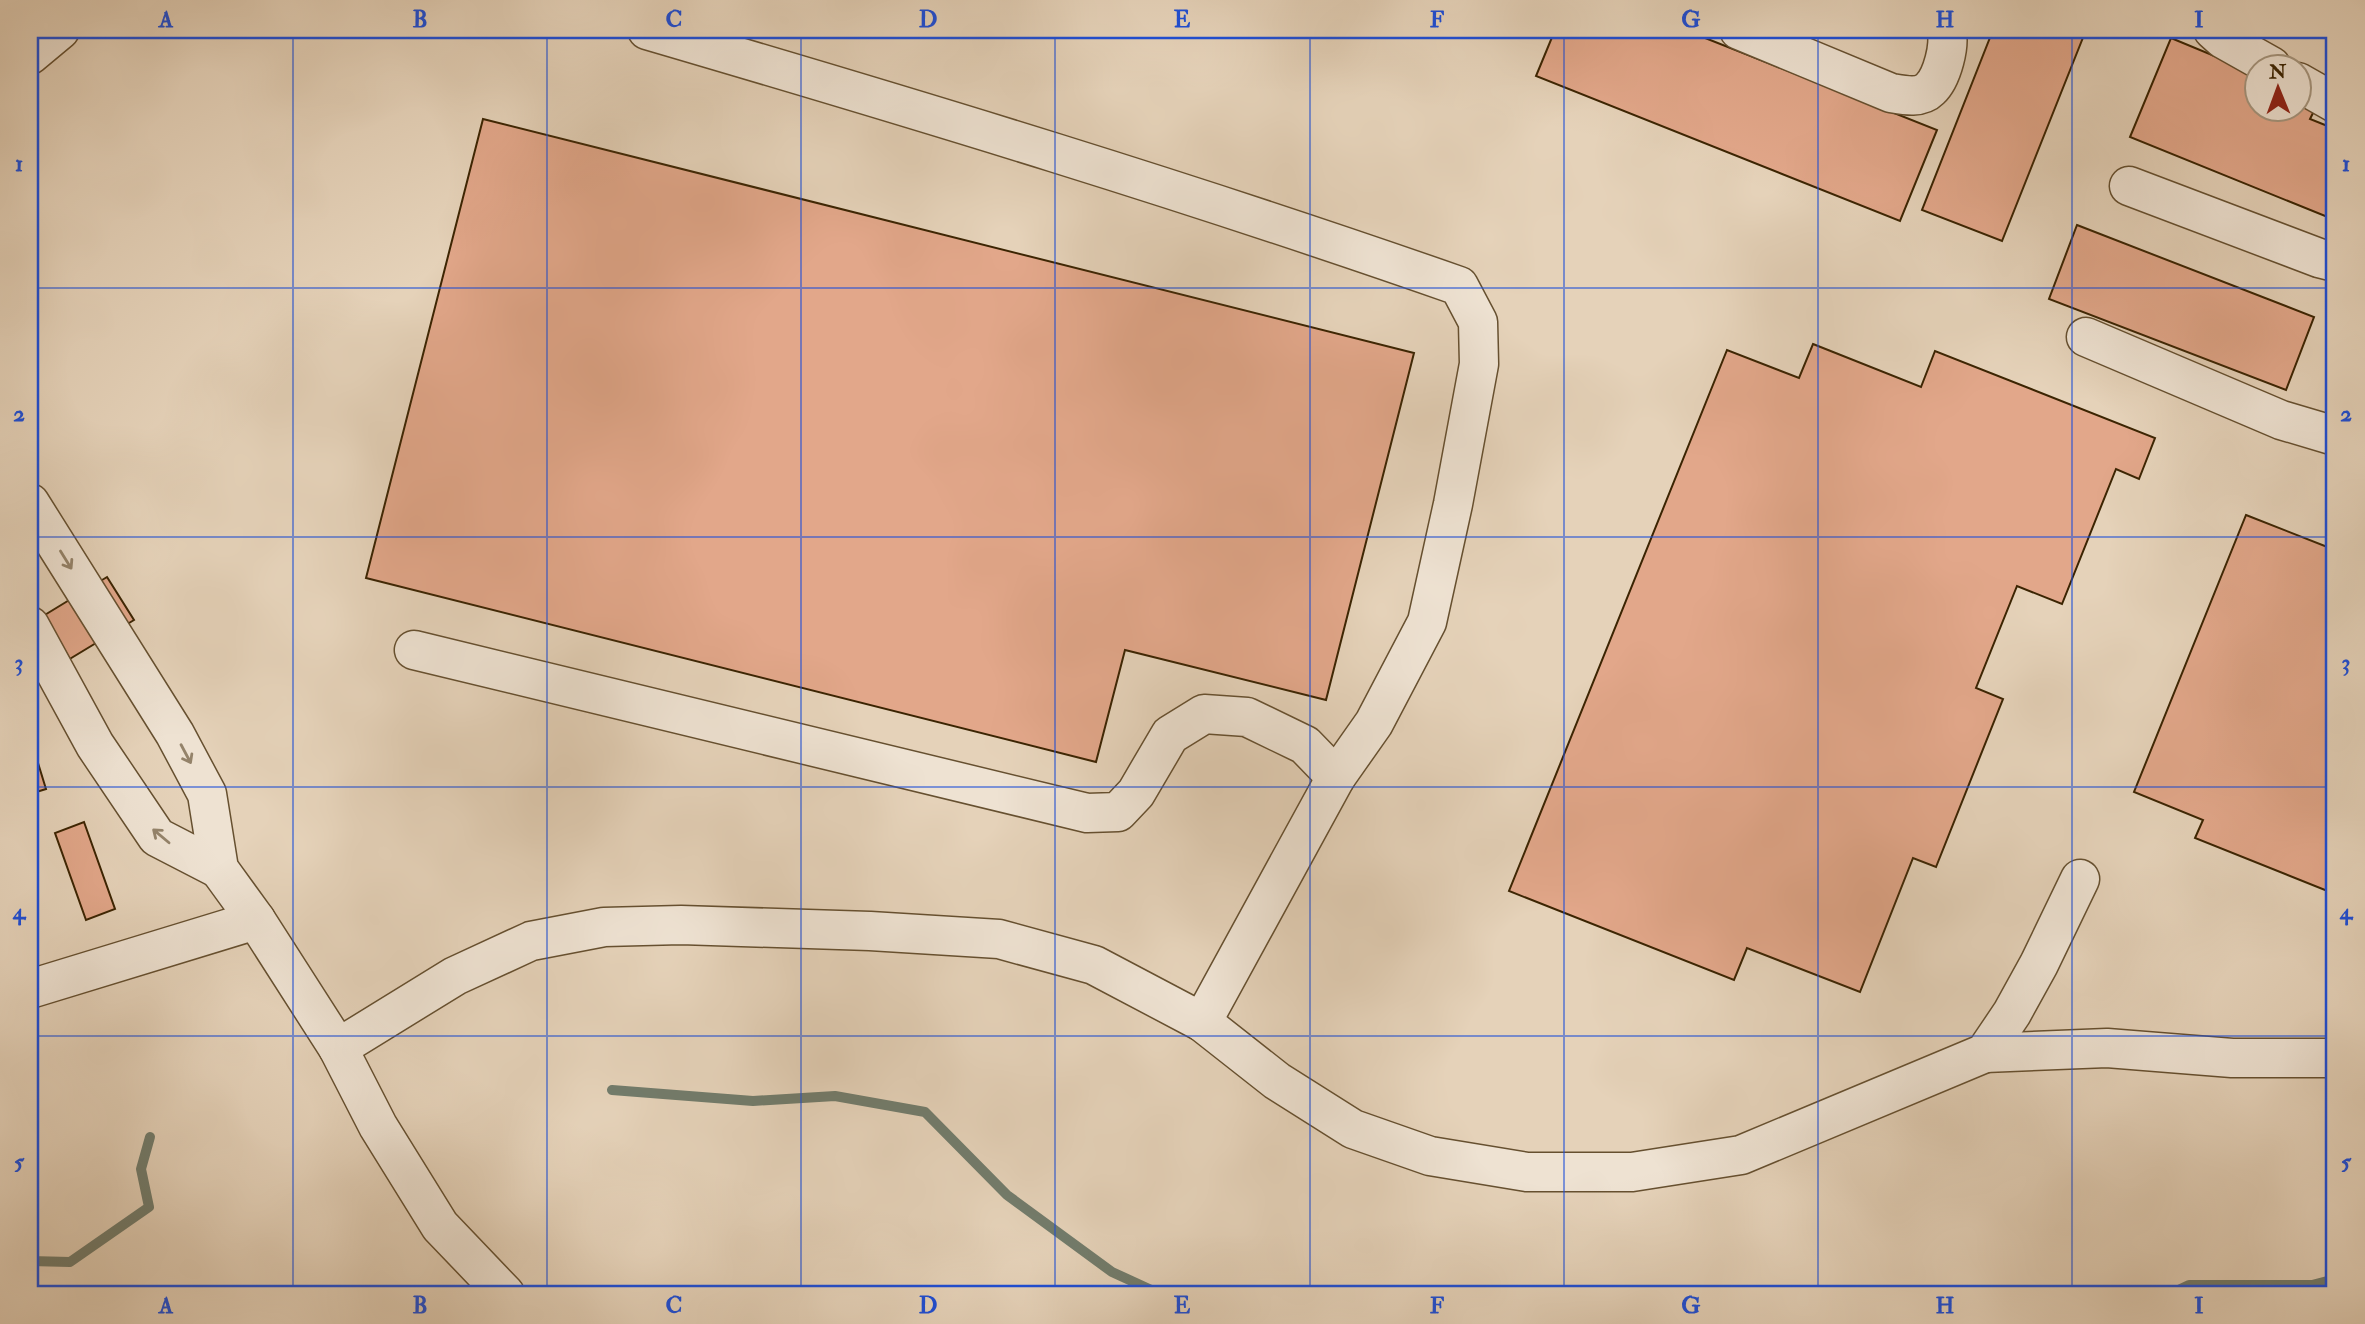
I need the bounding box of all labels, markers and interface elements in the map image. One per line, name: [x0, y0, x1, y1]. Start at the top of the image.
text: A: [158, 5, 174, 34]
text: B: [412, 5, 428, 34]
text: C: [666, 5, 682, 34]
text: D: [919, 5, 937, 34]
text: E: [1174, 5, 1191, 34]
text: F: [1430, 5, 1445, 34]
text: G: [1681, 5, 1701, 34]
text: H: [1936, 5, 1955, 34]
text: I: [2194, 5, 2204, 34]
north arrow: [2242, 52, 2312, 122]
text: N: [2268, 60, 2287, 84]
text: 1: [15, 149, 23, 178]
text: 1: [2342, 149, 2350, 178]
text: 2: [13, 399, 25, 428]
text: 2: [2340, 399, 2352, 428]
one-way arrow: [60, 550, 74, 570]
text: 3: [15, 648, 23, 677]
text: 3: [2342, 648, 2350, 677]
one-way arrow: [180, 743, 193, 764]
one-way arrow: [152, 828, 170, 843]
text: 4: [12, 897, 27, 926]
text: 4: [2339, 897, 2354, 926]
text: 5: [14, 1147, 25, 1176]
text: 5: [2341, 1147, 2352, 1176]
text: A: [158, 1291, 174, 1320]
text: B: [412, 1291, 428, 1320]
text: C: [666, 1291, 682, 1320]
text: D: [919, 1291, 937, 1320]
text: E: [1174, 1291, 1191, 1320]
text: F: [1430, 1291, 1445, 1320]
text: G: [1681, 1291, 1701, 1320]
text: H: [1936, 1291, 1955, 1320]
text: I: [2194, 1291, 2204, 1320]

